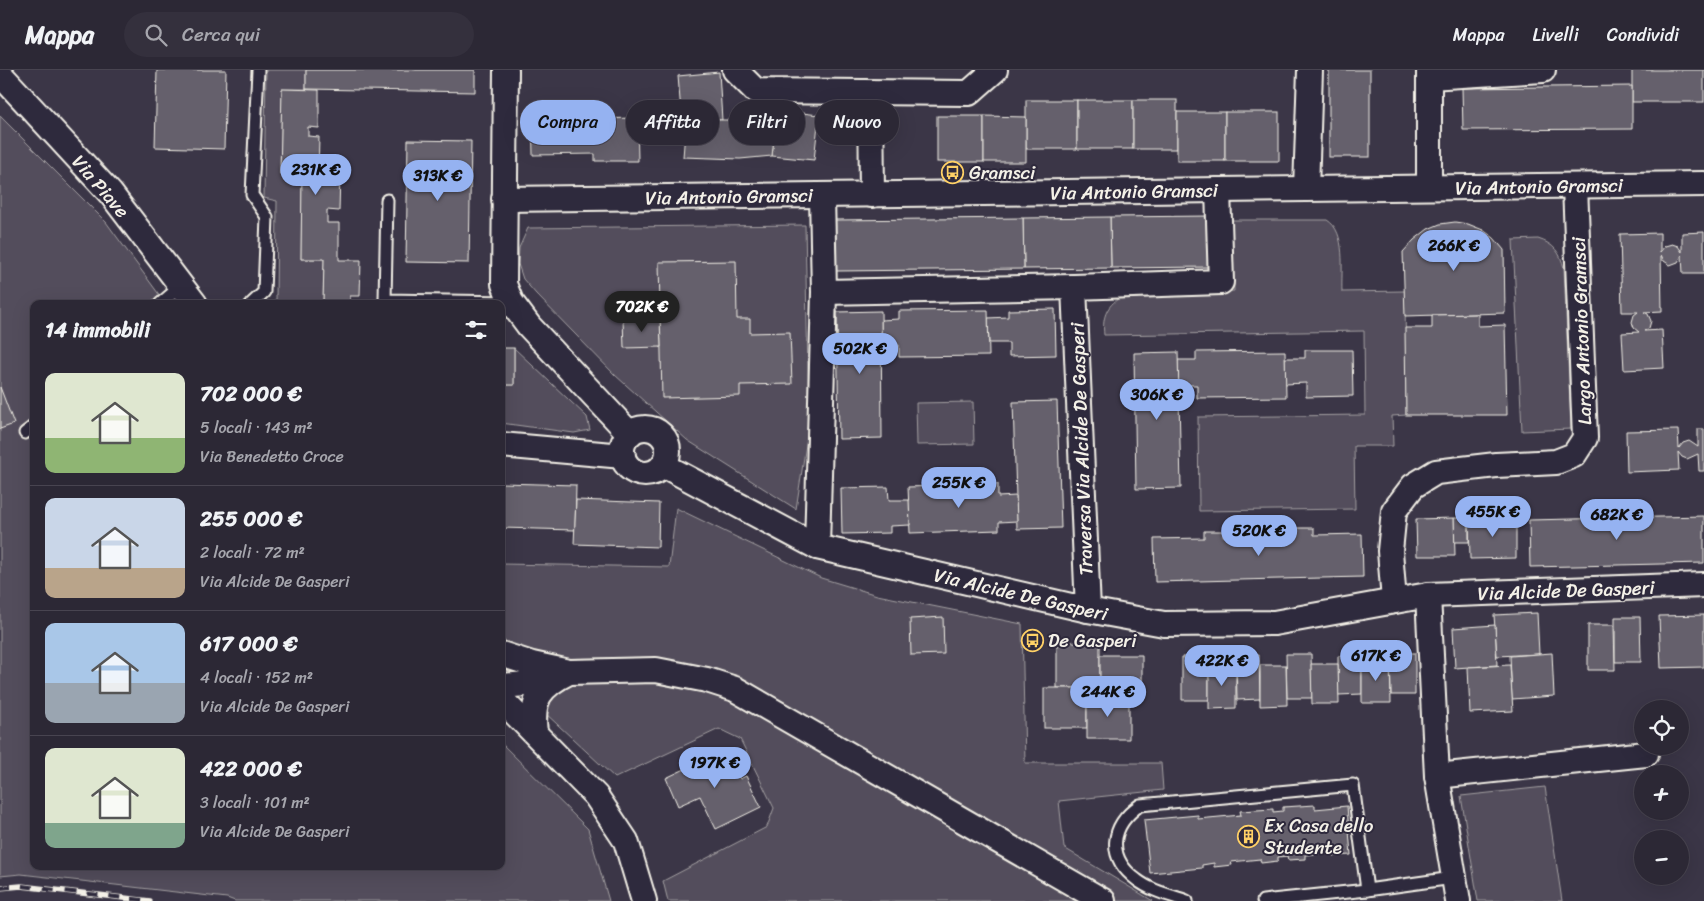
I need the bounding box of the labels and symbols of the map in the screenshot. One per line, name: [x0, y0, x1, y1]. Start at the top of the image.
street label: Via Piave: [63, 147, 138, 226]
pin: 231K €: [275, 154, 357, 196]
place label: Gramsci: [969, 156, 1036, 189]
pin: 313K €: [397, 160, 479, 202]
bus stop icon: Gramsci: [941, 160, 965, 184]
street label: Via Antonio Gramsci: [1455, 169, 1624, 204]
street label: Via Antonio Gramsci: [1050, 174, 1219, 209]
street label: Via Antonio Gramsci: [645, 179, 814, 214]
pin: 266K €: [1413, 230, 1495, 272]
street label: Largo Antonio Gramsci: [1562, 236, 1601, 426]
pin: 702K €: [601, 290, 683, 333]
street label: Traversa Via Alcide De Gasperi: [1061, 321, 1102, 576]
pin: 502K €: [819, 332, 901, 375]
pin: 306K €: [1116, 378, 1198, 421]
pin: 255K €: [918, 466, 1000, 509]
pin: 455K €: [1452, 496, 1534, 538]
pin: 682K €: [1576, 498, 1658, 541]
pin: 520K €: [1218, 514, 1300, 557]
street label: Via Alcide De Gasperi: [931, 558, 1112, 631]
street label: Via Alcide De Gasperi: [1477, 571, 1656, 610]
place label: De Gasperi: [1048, 624, 1137, 657]
bus stop icon: De Gasperi: [1020, 628, 1044, 652]
pin: 617K €: [1335, 640, 1417, 682]
pin: 422K €: [1181, 644, 1263, 687]
pin: 244K €: [1067, 676, 1149, 718]
pin: 197K €: [674, 746, 756, 789]
place label: Ex Casa dello Studente: [1264, 809, 1374, 864]
building icon: Ex Casa dello Studente: [1236, 824, 1260, 848]

